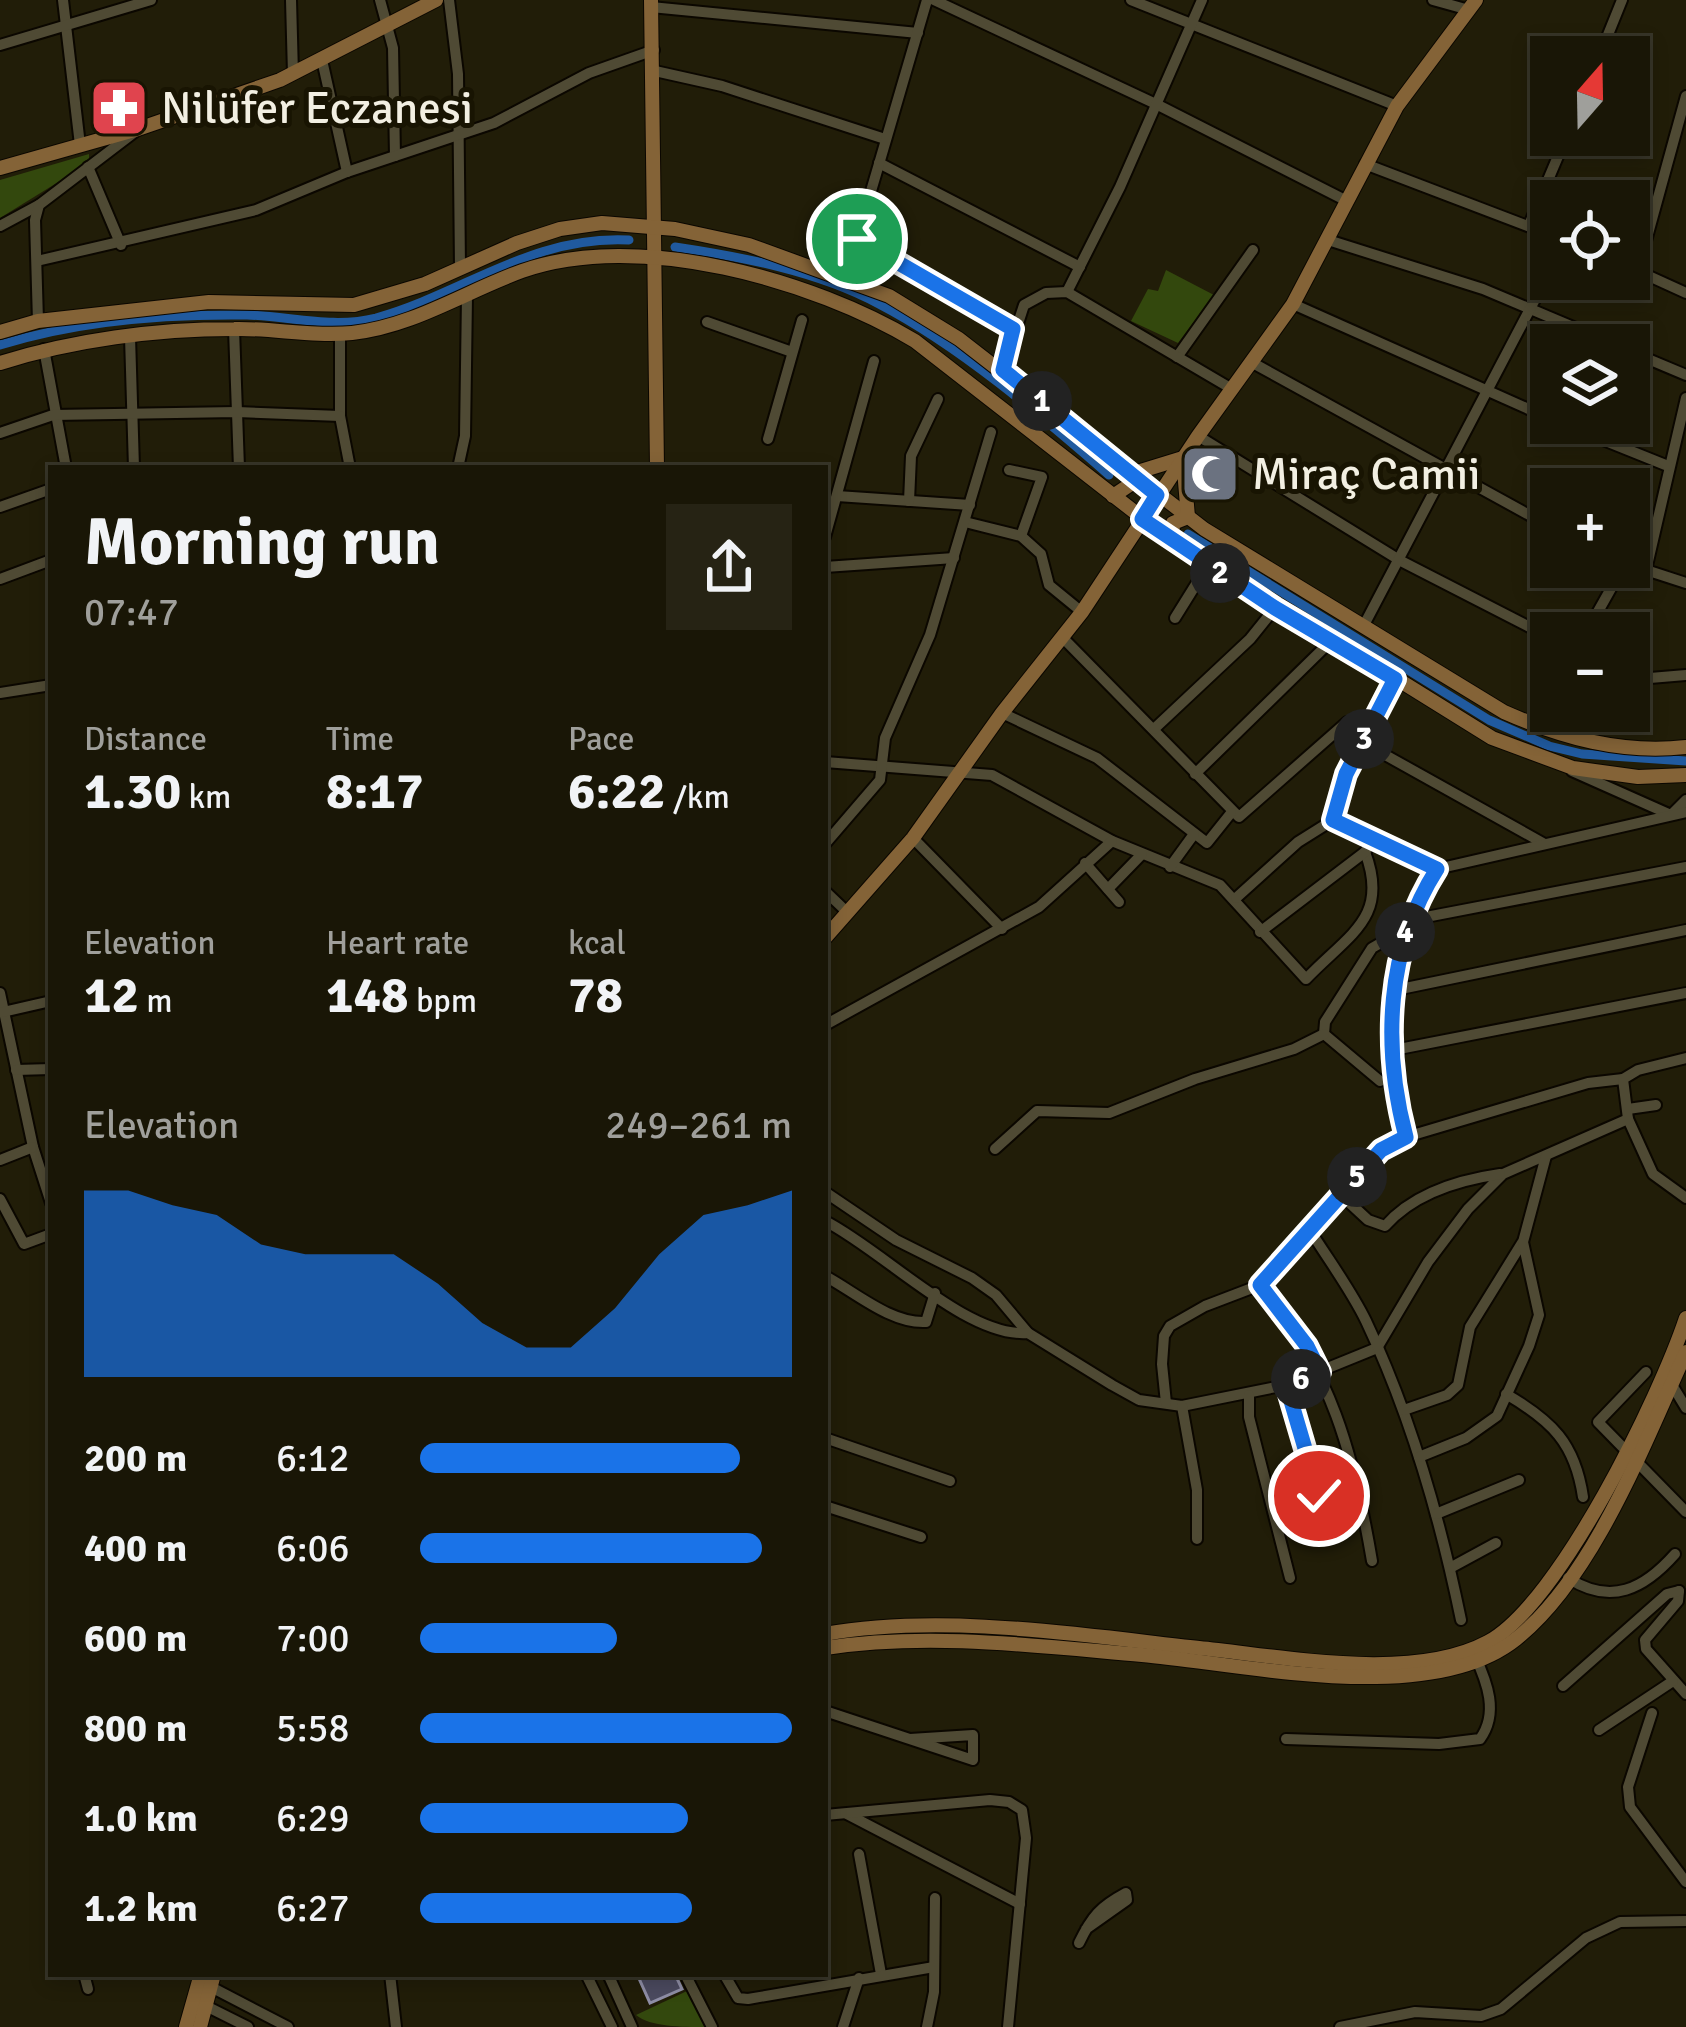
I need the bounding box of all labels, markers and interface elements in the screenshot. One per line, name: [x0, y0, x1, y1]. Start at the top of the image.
north arrow: [1530, 36, 1650, 156]
map controls: [1530, 36, 1650, 732]
pharmacy icon: Nilüfer Eczanesi: [88, 77, 150, 139]
place label: Nilüfer Eczanesi: [161, 81, 473, 136]
button: locate: [1530, 180, 1650, 300]
pin: [806, 188, 908, 290]
icon: arrive: [824, 206, 890, 272]
button: layers: [1530, 324, 1650, 444]
pin: 1: [1012, 371, 1072, 431]
text: 1: [1033, 380, 1051, 421]
mosque icon: Miraç Camii: [1179, 443, 1241, 505]
place label: Miraç Camii: [1252, 447, 1480, 502]
button: +: [1530, 468, 1650, 588]
text: Morning run: [84, 502, 440, 583]
button: share: [666, 504, 792, 630]
pin: 2: [1190, 543, 1250, 603]
text: 2: [1211, 552, 1229, 593]
text: 07:47: [84, 588, 179, 636]
button: −: [1530, 612, 1650, 732]
pin: 3: [1334, 709, 1394, 769]
text: 3: [1355, 718, 1373, 759]
text: Distance: [84, 719, 207, 760]
text: Time: [326, 719, 394, 760]
text: Pace: [568, 719, 634, 760]
text: 1.30: [84, 760, 181, 823]
text: 8:17: [326, 760, 424, 823]
text: 6:22: [568, 760, 666, 823]
text: km: [181, 777, 231, 818]
text: /km: [666, 777, 730, 818]
pin: 4: [1375, 902, 1435, 962]
text: 4: [1396, 911, 1414, 952]
text: Elevation: [84, 923, 215, 964]
text: Heart rate: [326, 923, 469, 964]
text: kcal: [568, 923, 626, 964]
text: 12: [84, 964, 139, 1027]
text: 148: [326, 964, 409, 1027]
text: 78: [568, 964, 623, 1027]
text: m: [139, 981, 173, 1022]
text: bpm: [409, 981, 477, 1022]
text: Elevation: [84, 1101, 239, 1149]
text: 249–261 m: [605, 1101, 792, 1149]
pin: 5: [1327, 1147, 1387, 1207]
text: 5: [1348, 1156, 1366, 1197]
pin: 6: [1271, 1349, 1331, 1409]
text: 6: [1292, 1358, 1310, 1399]
text: 200 m: [84, 1434, 187, 1482]
text: 6:12: [276, 1434, 350, 1482]
pin: [1268, 1445, 1370, 1547]
icon: check: [1286, 1463, 1352, 1529]
text: 400 m: [84, 1524, 187, 1572]
text: 6:06: [276, 1524, 350, 1572]
text: 600 m: [84, 1614, 187, 1662]
text: 7:00: [276, 1614, 350, 1662]
text: 800 m: [84, 1704, 187, 1752]
text: 5:58: [276, 1704, 350, 1752]
text: 1.0 km: [84, 1794, 198, 1842]
text: 6:29: [276, 1794, 350, 1842]
text: 1.2 km: [84, 1884, 198, 1932]
text: 6:27: [276, 1884, 350, 1932]

